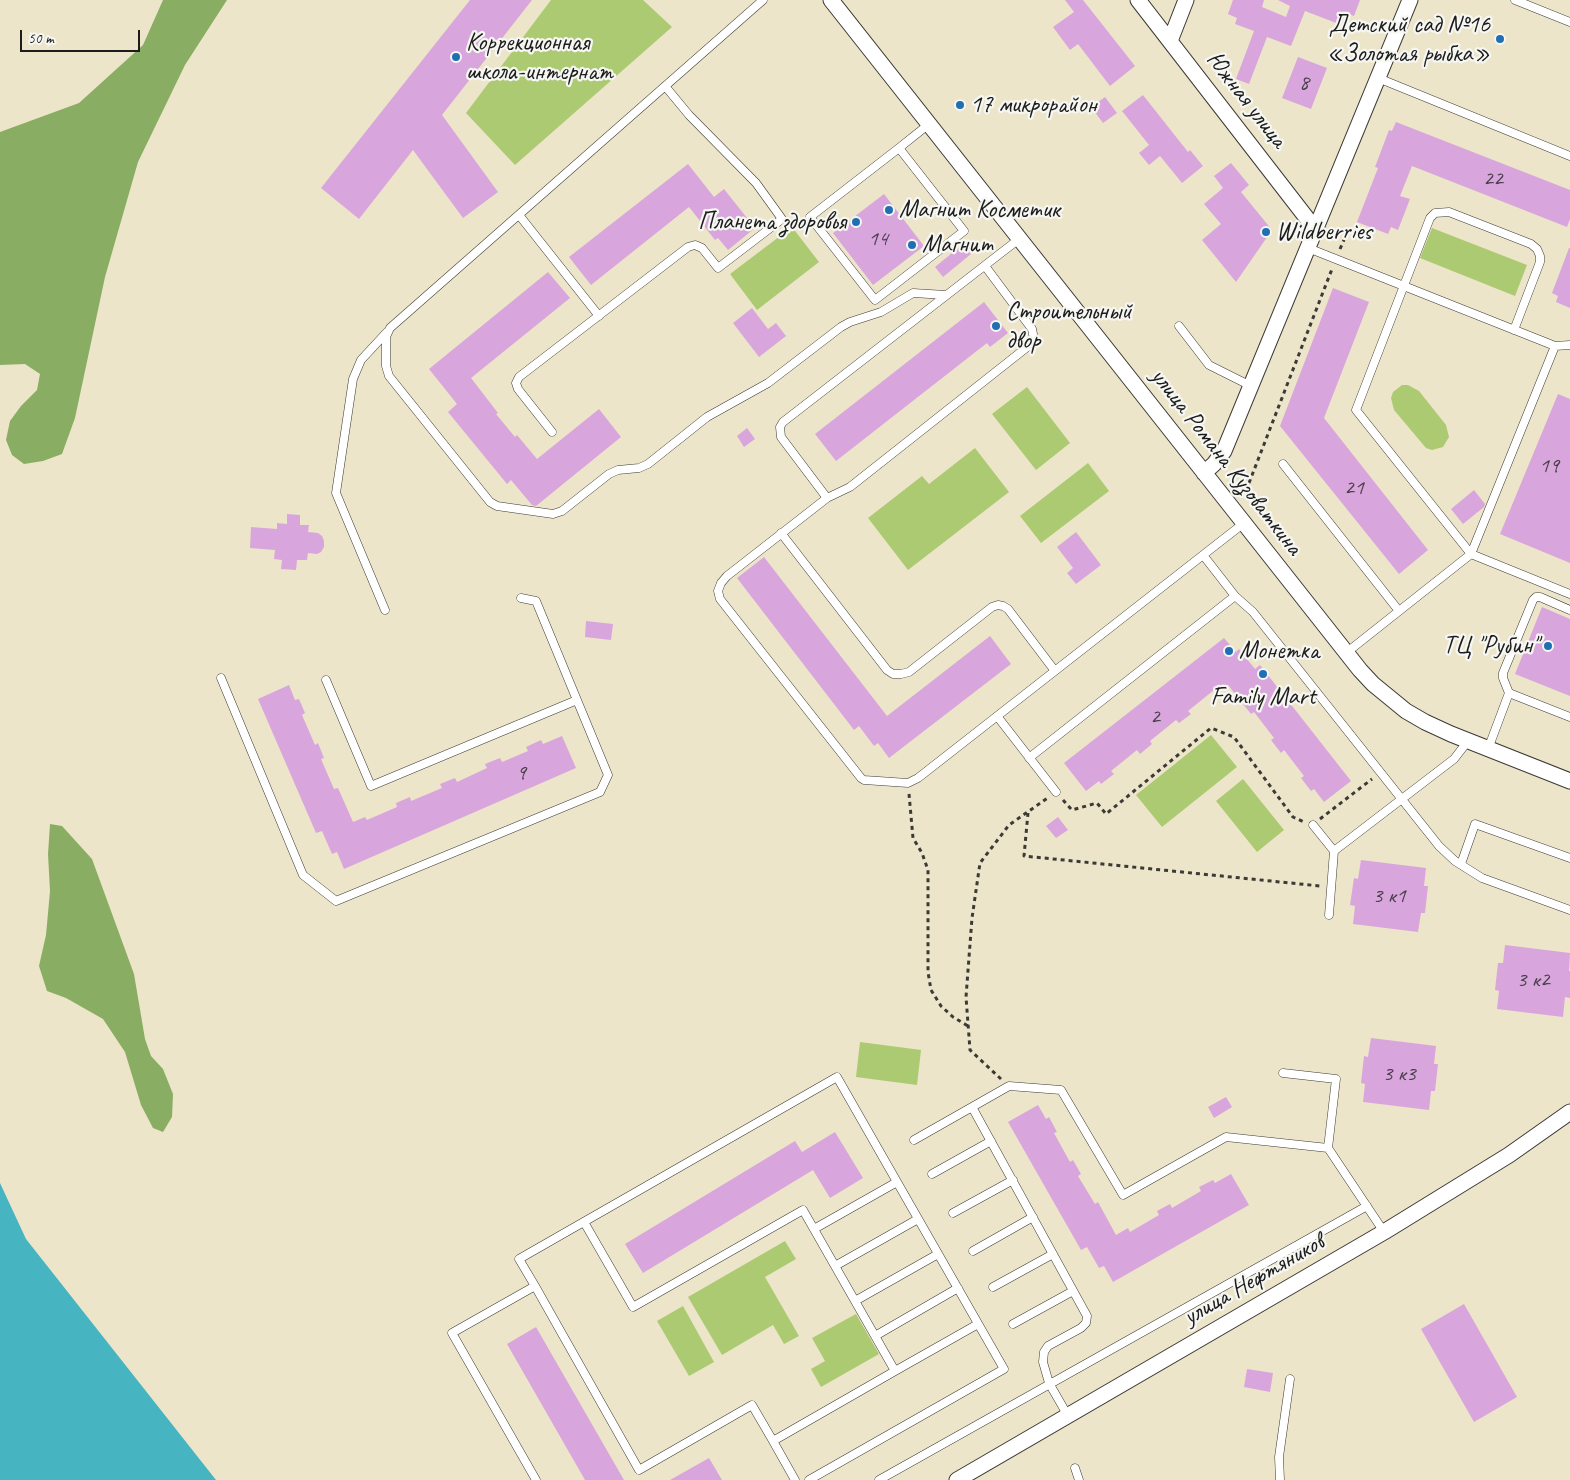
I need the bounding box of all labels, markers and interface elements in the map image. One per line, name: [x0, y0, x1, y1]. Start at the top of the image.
place label: Детский сад №16 «Золотая рыбка»: [1327, 10, 1490, 69]
scale bar: [22, 20, 142, 52]
place label: Коррекционная школа-интернат: [466, 28, 613, 87]
text: 50 m: [28, 29, 54, 48]
marker: Детский сад №16 «Золотая рыбка»: [1494, 33, 1506, 45]
street label: Южная улица: [1199, 46, 1293, 154]
marker: Коррекционная школа-интернат: [450, 51, 462, 63]
house number: 8: [1299, 70, 1309, 96]
place label: 17 микрорайон: [970, 90, 1097, 120]
marker: 17 микрорайон: [954, 99, 966, 111]
house number: 22: [1483, 166, 1503, 192]
place label: Магнит Косметик: [899, 195, 1060, 225]
marker: Магнит Косметик: [883, 204, 895, 216]
place label: Планета здоровья: [698, 207, 846, 237]
marker: Планета здоровья: [850, 216, 862, 228]
place label: Wildberries: [1276, 217, 1372, 247]
house number: 14: [868, 226, 888, 252]
marker: Wildberries: [1260, 226, 1272, 238]
place label: Магнит: [922, 230, 993, 260]
marker: Магнит: [906, 239, 918, 251]
place label: Строительный двор: [1006, 297, 1132, 356]
marker: Строительный двор: [990, 320, 1002, 332]
street label: улица Романа Кузоваткина: [1144, 362, 1308, 562]
house number: 19: [1539, 453, 1559, 479]
house number: 21: [1344, 475, 1364, 501]
place label: ТЦ "Рубин": [1443, 631, 1538, 661]
place label: Монетка: [1239, 636, 1319, 666]
marker: ТЦ "Рубин": [1542, 640, 1554, 652]
marker: Монетка: [1223, 645, 1235, 657]
marker: Family Mart: [1257, 668, 1269, 680]
place label: Family Mart: [1210, 682, 1316, 712]
house number: 2: [1150, 704, 1160, 730]
house number: 9: [516, 760, 526, 786]
house number: 3 к1: [1372, 883, 1406, 909]
house number: 3 к2: [1516, 967, 1550, 993]
house number: 3 к3: [1382, 1061, 1416, 1087]
street label: улица Нефтяников: [1178, 1228, 1330, 1332]

